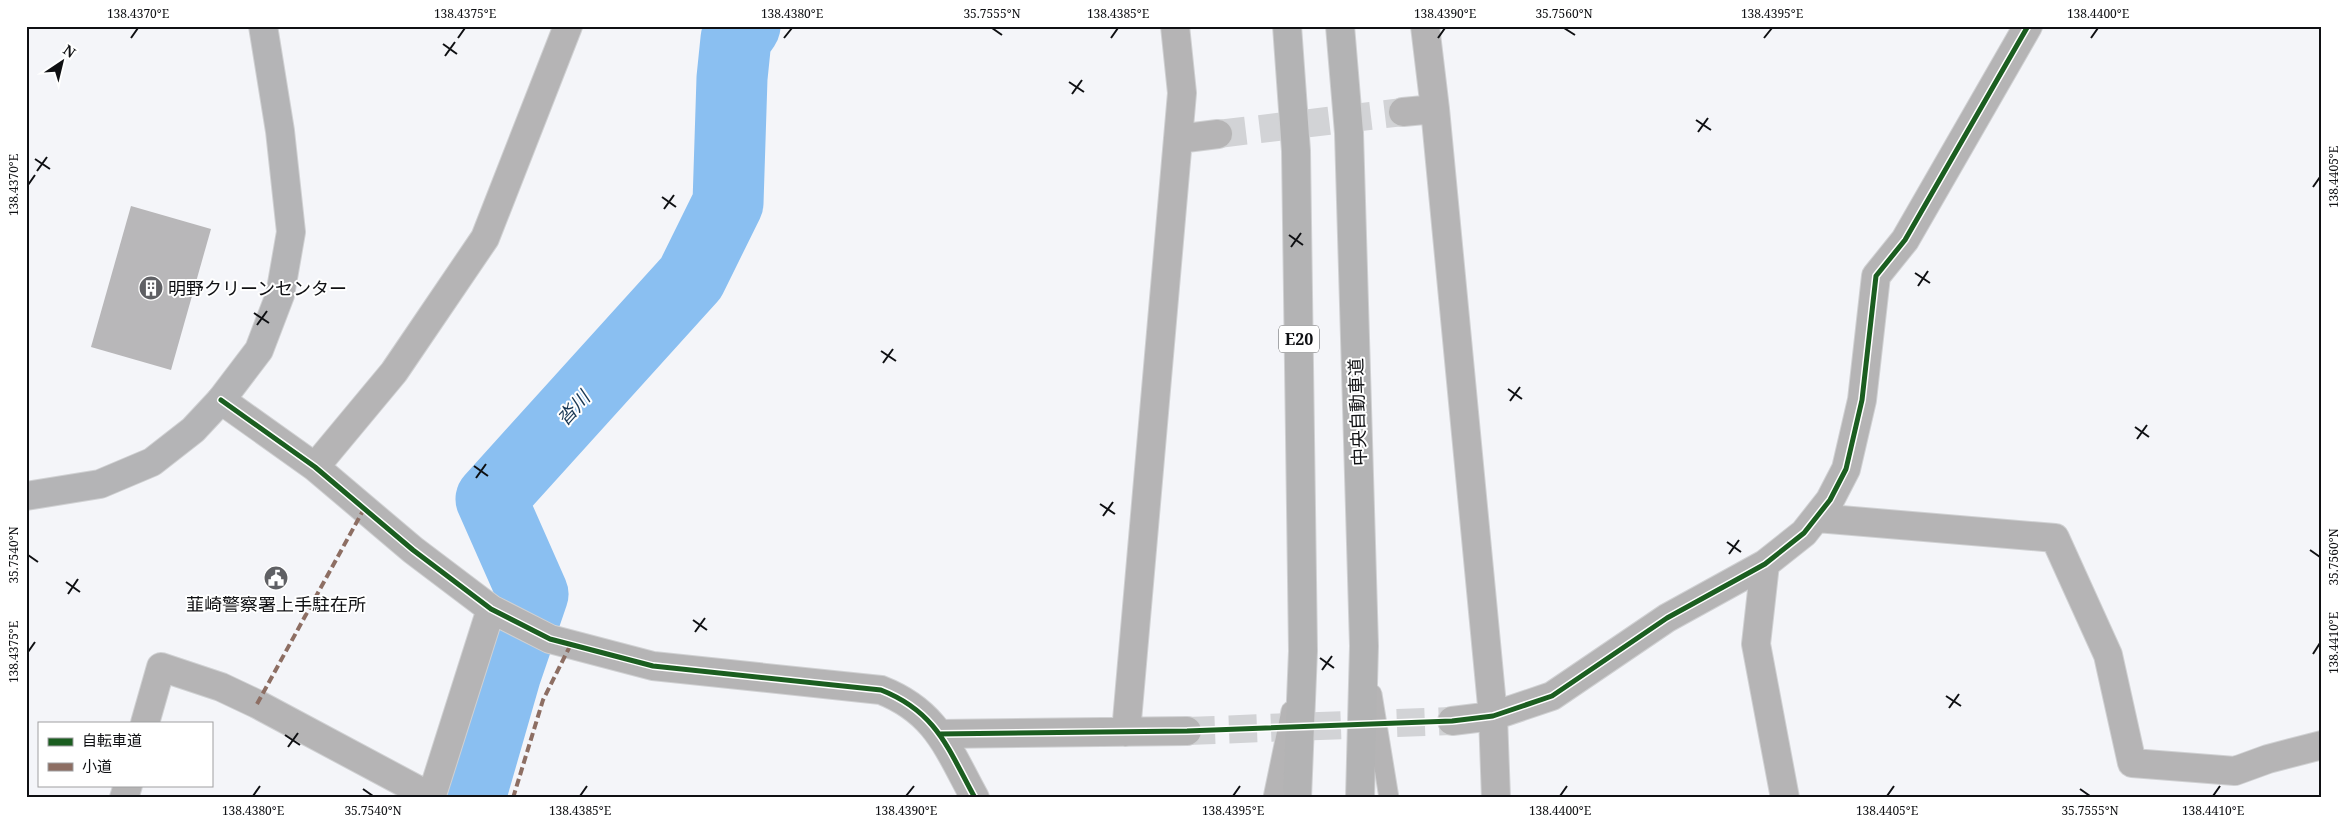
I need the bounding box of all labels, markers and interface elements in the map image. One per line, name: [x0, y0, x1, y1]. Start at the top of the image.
text: 138.4370°E: [107, 5, 169, 22]
text: 138.4375°E: [434, 5, 496, 22]
text: 138.4380°E: [761, 5, 823, 22]
text: 35.7555°N: [963, 5, 1021, 22]
text: 138.4385°E: [1087, 5, 1149, 22]
text: 138.4390°E: [1414, 5, 1476, 22]
text: 35.7560°N: [1535, 5, 1593, 22]
text: 138.4395°E: [1741, 5, 1803, 22]
text: 138.4400°E: [2067, 5, 2129, 22]
north arrow: [38, 38, 88, 88]
text: N: [60, 40, 80, 62]
text: 138.4405°E: [2325, 146, 2342, 208]
text: 138.4370°E: [5, 154, 22, 216]
building icon: 明野クリーンセンター: [138, 275, 164, 301]
place label: 明野クリーンセンター: [168, 276, 347, 300]
road number: E20: [1279, 326, 1319, 352]
street label: 中央自動車道: [1343, 358, 1371, 466]
water label: 沓川: [551, 384, 597, 431]
text: 35.7540°N: [5, 526, 22, 584]
text: 35.7560°N: [2325, 528, 2342, 586]
public building icon: 韮崎警察署上手駐在所: [263, 565, 289, 591]
place label: 韮崎警察署上手駐在所: [186, 592, 366, 616]
text: 138.4410°E: [2325, 612, 2342, 674]
text: 138.4375°E: [5, 621, 22, 683]
legend: [38, 722, 212, 786]
text: 自転車道: [82, 730, 142, 750]
text: 小道: [82, 756, 112, 776]
text: 138.4380°E: [222, 802, 284, 819]
text: 35.7540°N: [344, 802, 402, 819]
text: 138.4385°E: [549, 802, 611, 819]
text: 138.4390°E: [875, 802, 937, 819]
text: 138.4395°E: [1202, 802, 1264, 819]
text: 138.4400°E: [1529, 802, 1591, 819]
text: 138.4405°E: [1856, 802, 1918, 819]
text: 35.7555°N: [2061, 802, 2119, 819]
text: 138.4410°E: [2182, 802, 2244, 819]

